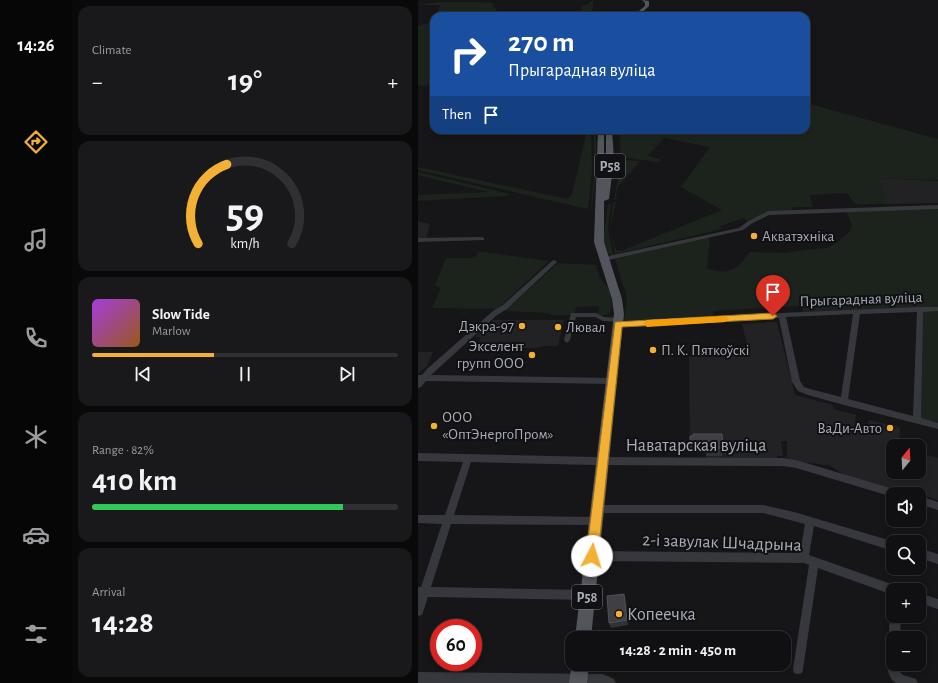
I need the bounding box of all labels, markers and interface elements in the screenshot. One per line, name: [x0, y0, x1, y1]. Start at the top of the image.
icon: right: [442, 28, 494, 80]
text: 270 m: [508, 29, 575, 57]
text: 14:26: [18, 37, 54, 55]
text: Climate: [92, 44, 131, 57]
text: Прыгарадная вуліца: [508, 62, 656, 80]
text: 19°: [228, 66, 262, 96]
text: −: [92, 71, 103, 93]
text: +: [387, 71, 398, 93]
icon: arrive: [480, 104, 502, 126]
text: Then: [442, 107, 472, 122]
icon: directions: [22, 128, 50, 156]
road number: Р58: [595, 154, 625, 178]
text: 59: [226, 194, 264, 235]
icon: music: [22, 226, 50, 254]
place label: Акватэхніка: [762, 229, 834, 244]
marker: Акватэхніка: [749, 231, 759, 241]
text: km/h: [230, 237, 260, 251]
pin: [756, 275, 790, 316]
icon: arrive: [762, 281, 784, 303]
street label: Прыгарадная вуліца: [799, 290, 923, 309]
text: Slow Tide: [152, 307, 210, 322]
place label: Дэкра-97: [459, 319, 514, 334]
place label: Лювал: [566, 320, 606, 335]
marker: Дэкра-97: [517, 321, 527, 331]
marker: Лювал: [553, 322, 563, 332]
icon: phone: [22, 324, 50, 352]
text: Marlow: [152, 325, 190, 338]
place label: Экселент групп ООО: [457, 339, 525, 371]
place label: П. К. Пяткоўскі: [661, 343, 749, 358]
marker: П. К. Пяткоўскі: [648, 345, 658, 355]
marker: Экселент групп ООО: [527, 350, 537, 360]
icon: previous: [132, 363, 154, 385]
icon: pause: [234, 363, 256, 385]
icon: next: [336, 363, 358, 385]
place label: ООО «ОптЭнергоПром»: [442, 410, 554, 442]
marker: ООО «ОптЭнергоПром»: [429, 421, 439, 431]
place label: ВаДи-Авто: [817, 421, 882, 436]
icon: climate: [22, 423, 50, 451]
marker: ВаДи-Авто: [885, 423, 895, 433]
street label: Наватарская вуліца: [625, 437, 767, 455]
north arrow: [886, 439, 926, 479]
map controls: [886, 439, 926, 671]
text: Range · 82%: [92, 444, 154, 457]
text: 410 km: [92, 466, 177, 496]
button: sound: [886, 487, 926, 527]
icon: car: [22, 521, 50, 549]
street label: 2-і завулак Шчадрына: [642, 531, 802, 555]
position arrow: [571, 535, 613, 577]
button: search: [886, 535, 926, 575]
button: +: [886, 583, 926, 623]
road number: Р58: [572, 585, 602, 609]
text: Arrival: [92, 586, 125, 599]
place label: Копеечка: [627, 606, 696, 624]
text: 14:28: [92, 608, 154, 638]
marker: Копеечка: [614, 609, 624, 619]
speed limit sign: 60: [430, 619, 482, 671]
icon: filters: [22, 620, 50, 648]
button: −: [886, 631, 926, 671]
text: 14:28 · 2 min · 450 m: [620, 643, 736, 658]

